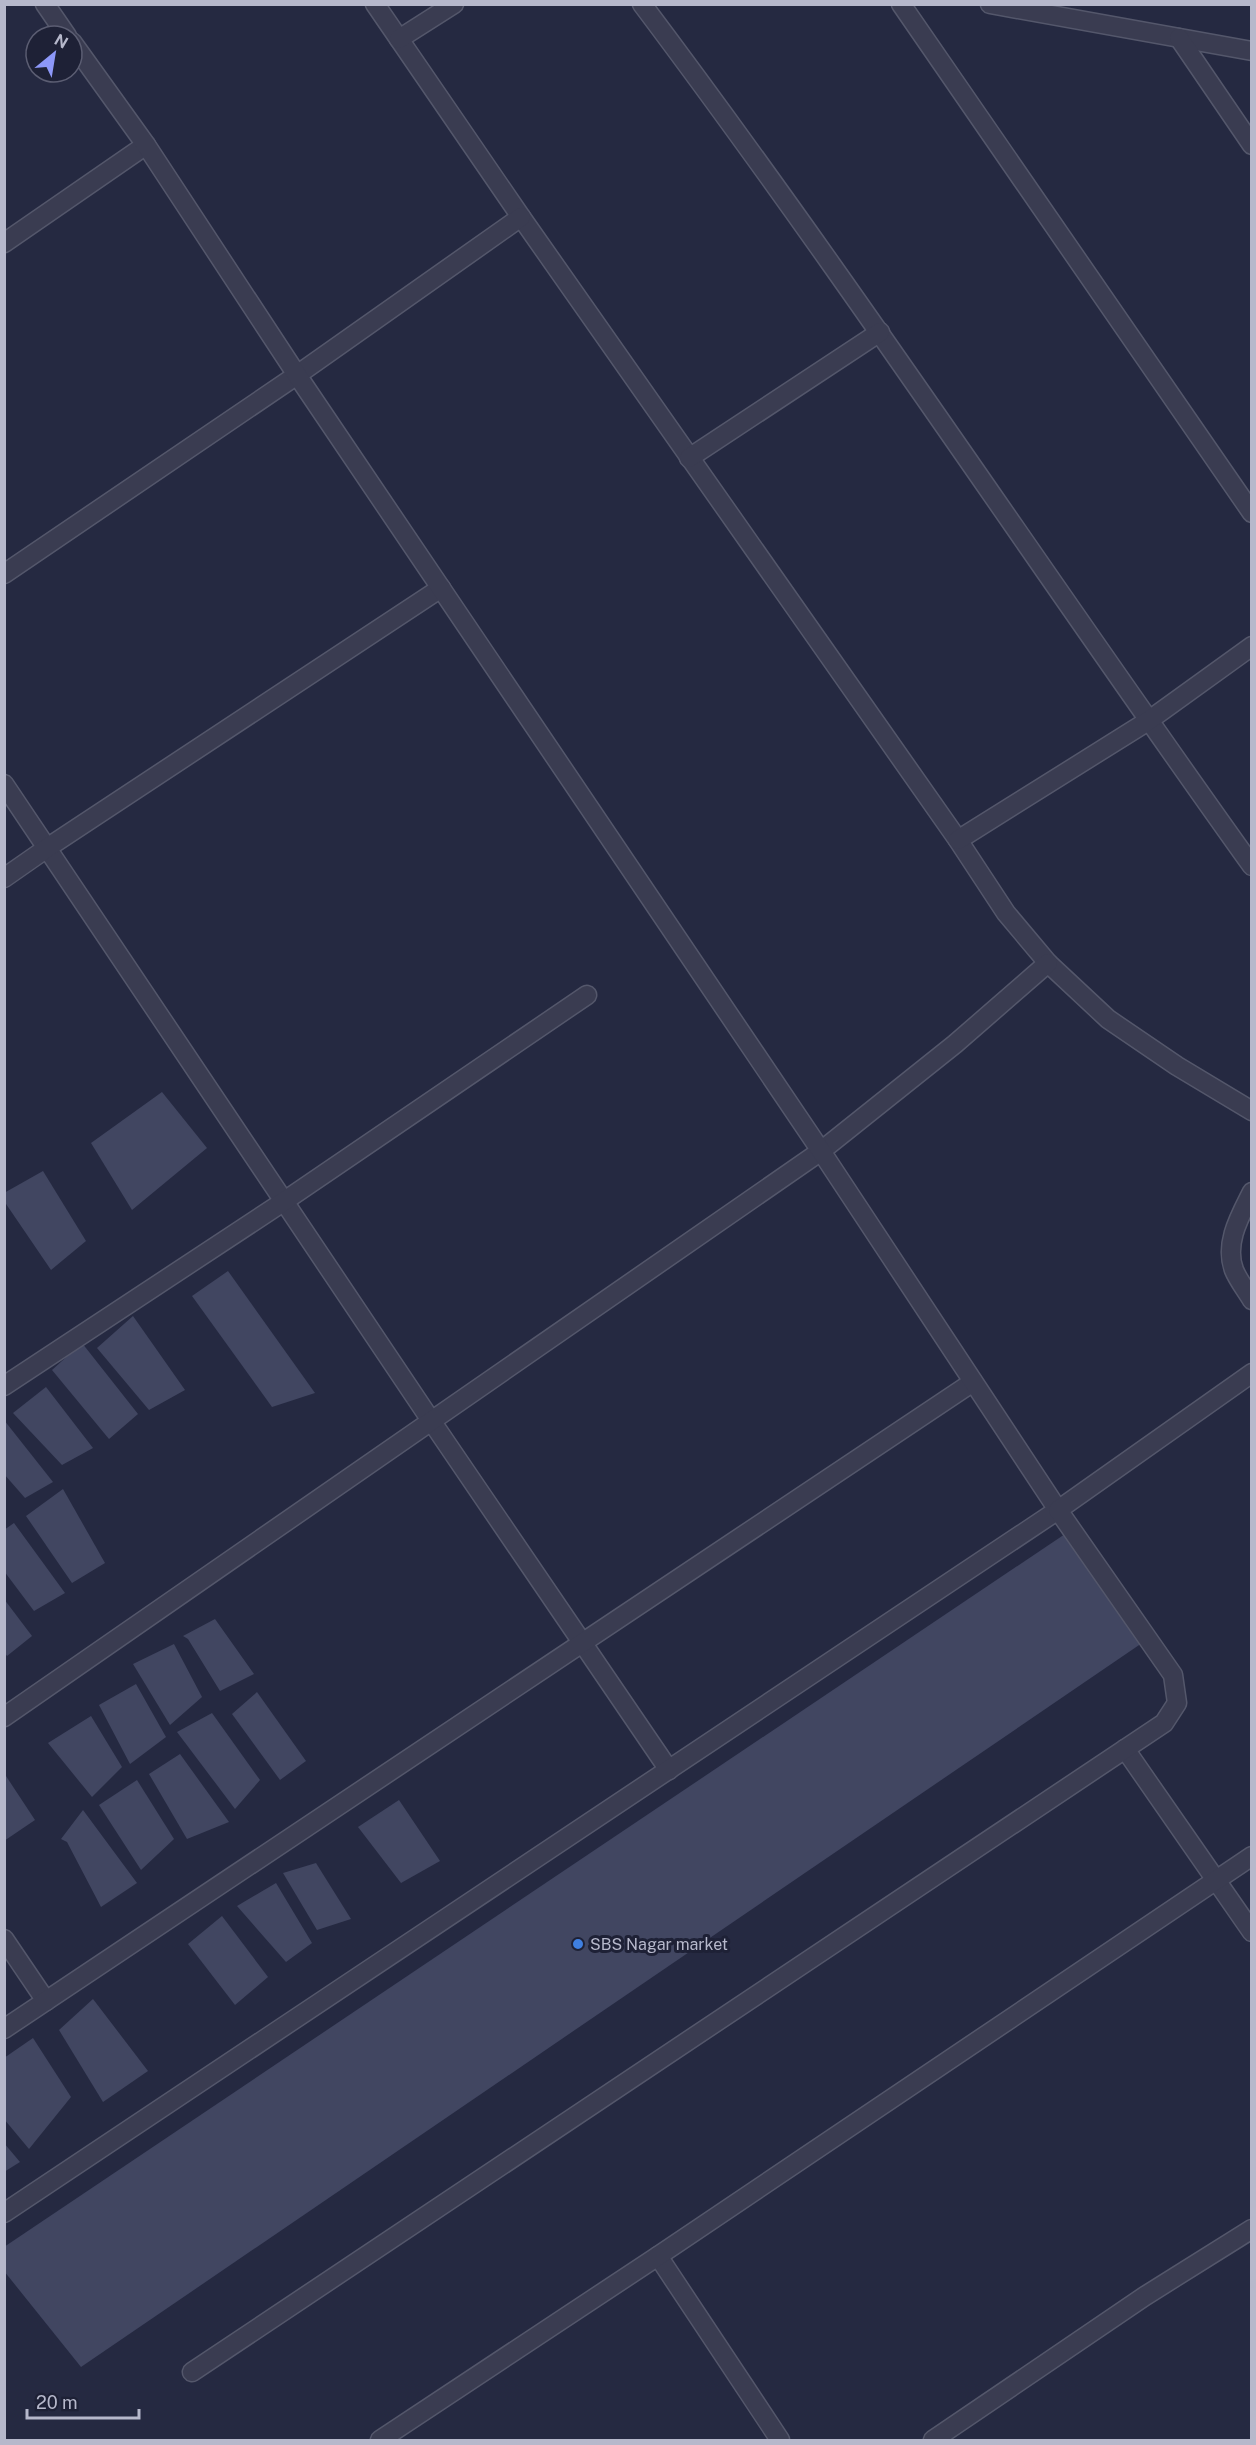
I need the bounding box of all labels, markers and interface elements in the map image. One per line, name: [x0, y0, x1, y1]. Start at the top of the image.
north arrow: [24, 24, 84, 84]
text: N: [51, 30, 71, 53]
place label: SBS Nagar market: [590, 1935, 728, 1954]
marker: SBS Nagar market: [571, 1937, 585, 1951]
scale bar: [27, 2382, 140, 2420]
text: 20 m: [36, 2392, 78, 2413]

